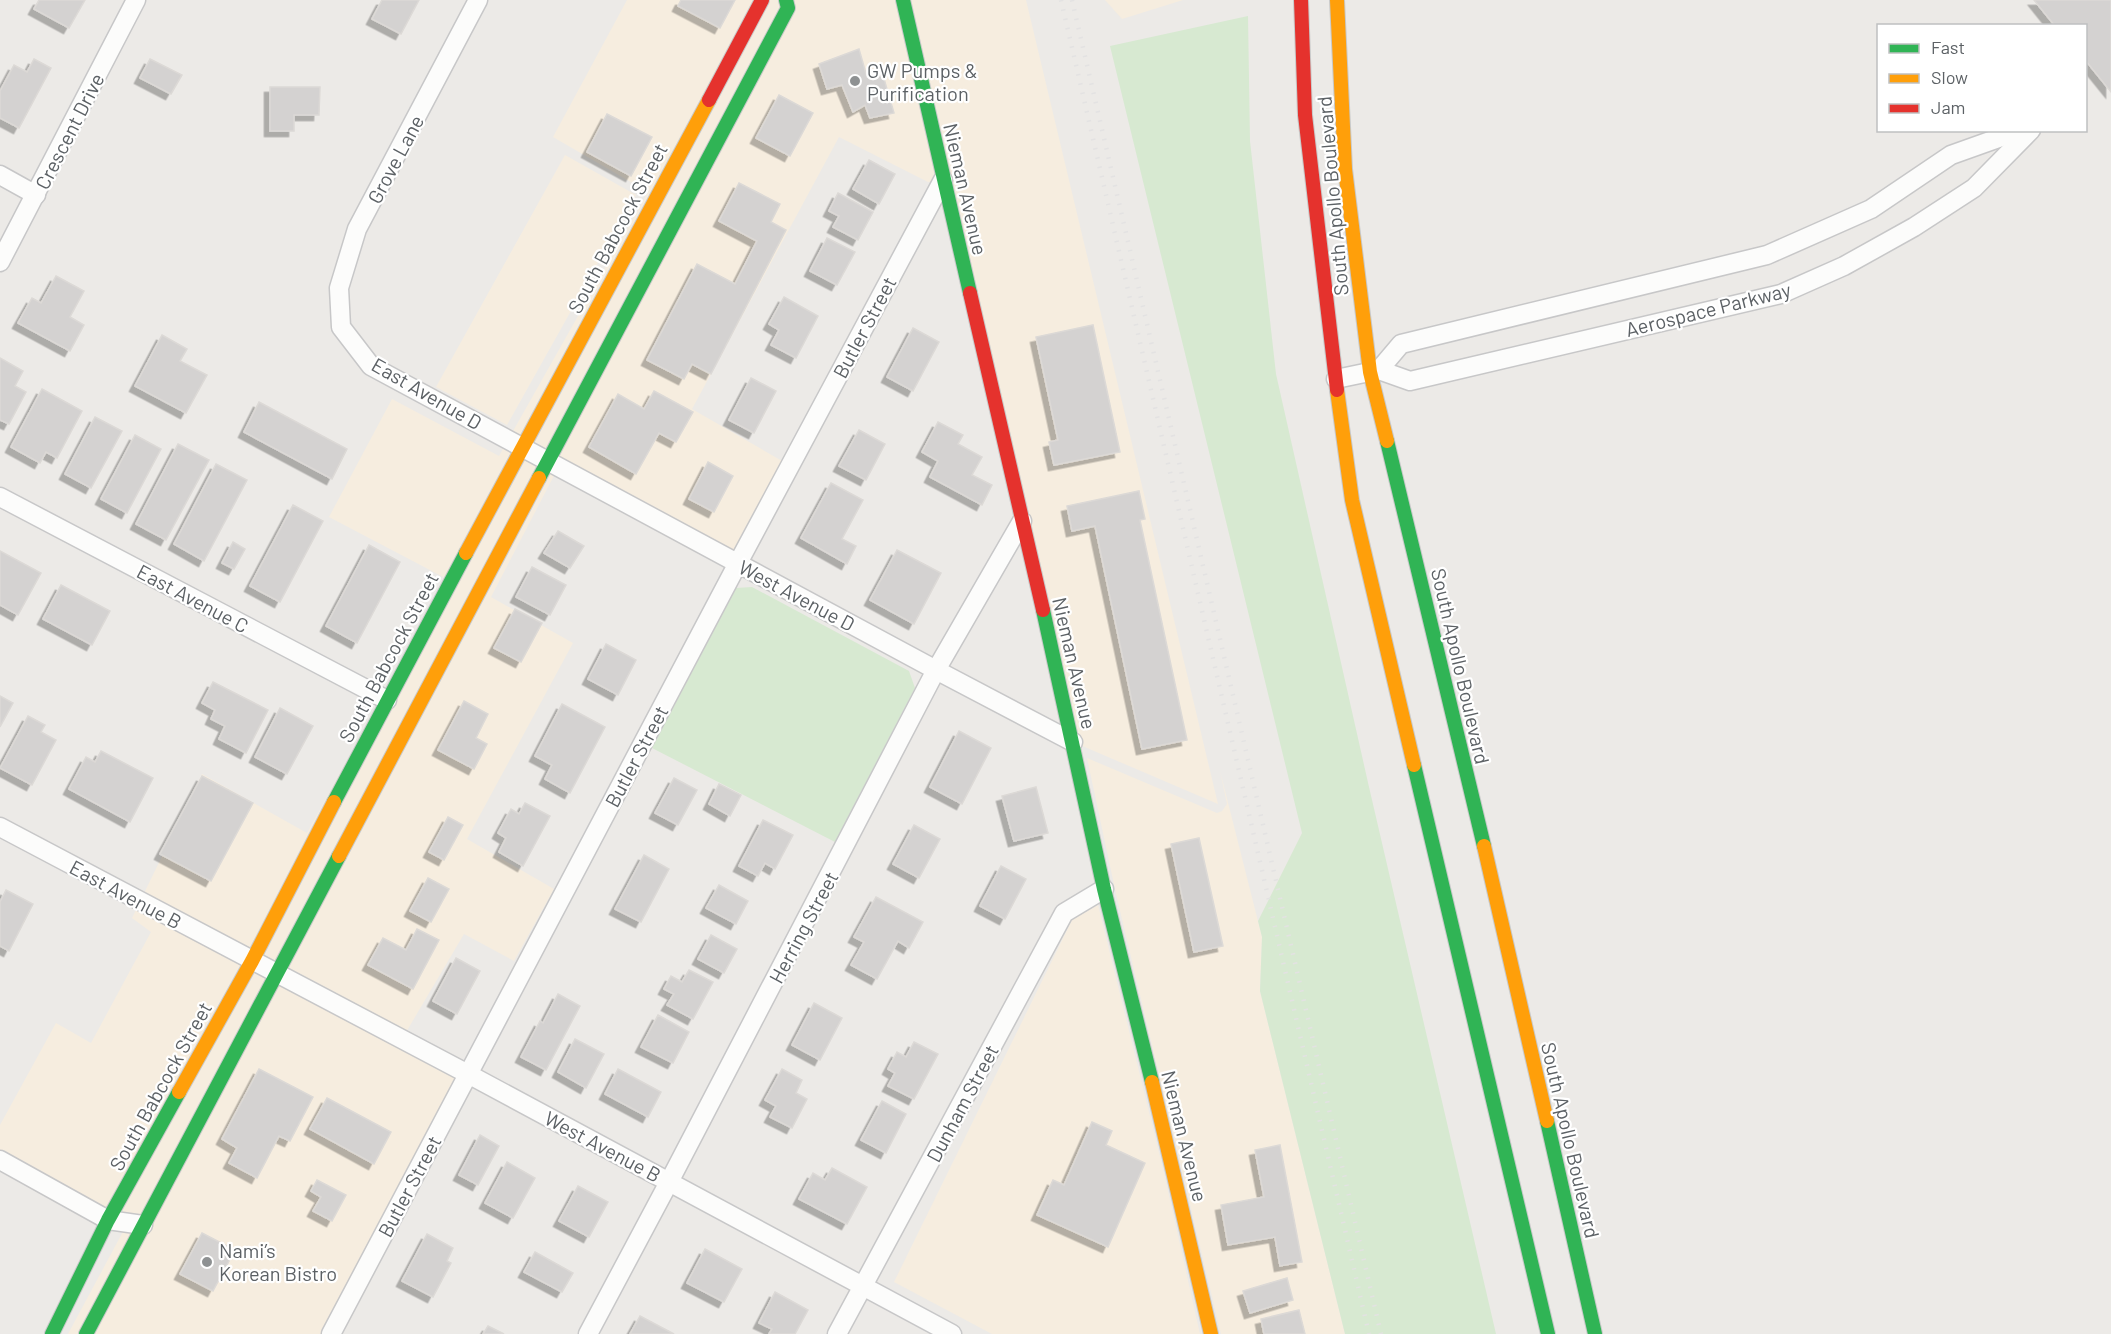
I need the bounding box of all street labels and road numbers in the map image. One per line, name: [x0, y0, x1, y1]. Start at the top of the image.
street label: Crescent Drive: [29, 69, 109, 193]
street label: South Apollo Boulevard: [1311, 95, 1353, 297]
street label: Grove Lane: [362, 111, 428, 207]
street label: Nieman Avenue: [939, 121, 993, 257]
street label: South Babcock Street: [562, 139, 672, 317]
street label: Butler Street: [827, 272, 901, 382]
street label: Aerospace Parkway: [1623, 277, 1793, 341]
street label: East Avenue D: [368, 352, 486, 434]
street label: West Avenue D: [735, 554, 859, 636]
street label: East Avenue C: [133, 559, 253, 637]
street label: South Apollo Boulevard: [1427, 566, 1495, 766]
street label: South Babcock Street: [333, 568, 443, 746]
street label: Nieman Avenue: [1048, 595, 1102, 731]
street label: Butler Street: [599, 701, 673, 811]
street label: East Avenue B: [66, 854, 186, 934]
street label: Herring Street: [763, 867, 843, 987]
street label: South Babcock Street: [104, 998, 216, 1174]
street label: Dunham Street: [921, 1040, 1003, 1166]
street label: South Apollo Boulevard: [1537, 1040, 1605, 1240]
street label: Nieman Avenue: [1157, 1068, 1213, 1204]
street label: West Avenue B: [541, 1105, 665, 1187]
street label: Butler Street: [372, 1131, 446, 1241]

